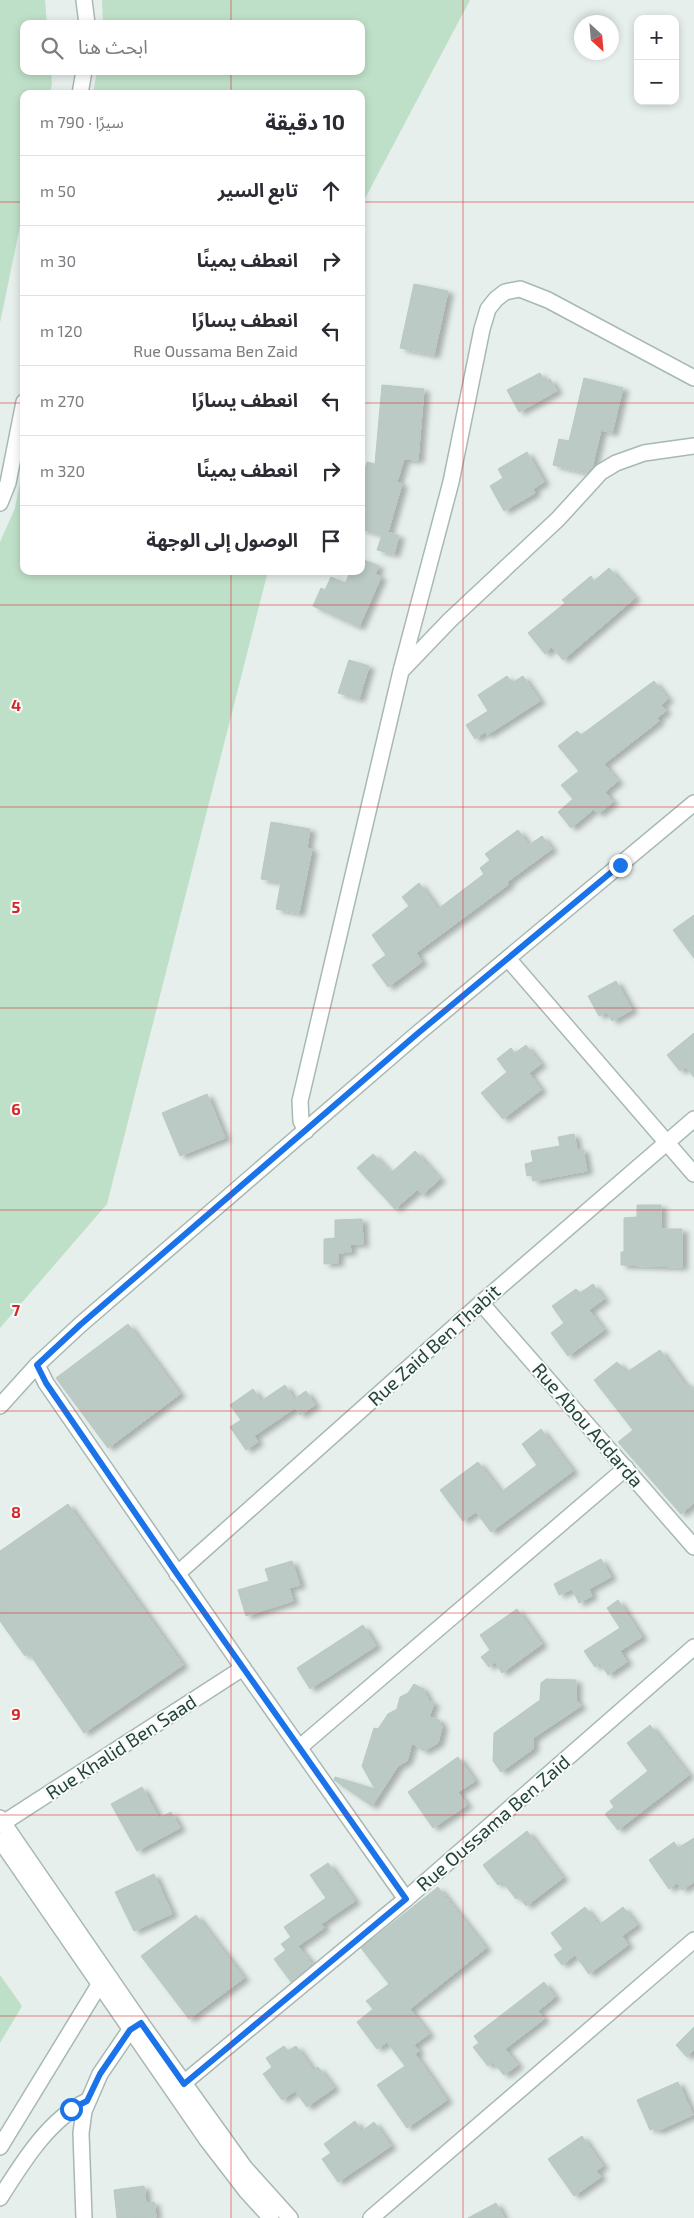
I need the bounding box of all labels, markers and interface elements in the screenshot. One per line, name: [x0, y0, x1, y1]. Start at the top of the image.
north arrow: [574, 15, 619, 60]
map controls: [634, 15, 679, 105]
button: +: [634, 15, 679, 60]
search box: [20, 20, 365, 75]
icon: search: [38, 34, 66, 62]
text: ابحث هنا: [78, 35, 148, 58]
button: −: [634, 60, 679, 105]
text: 10 دقيقة: [265, 109, 345, 134]
text: سيرًا · 790 m: [40, 112, 124, 131]
icon: ahead: [317, 177, 345, 205]
text: تابع السير: [218, 178, 298, 201]
text: 50 m: [40, 181, 76, 200]
icon: right: [317, 247, 345, 275]
text: انعطف يمينًا: [197, 248, 298, 271]
text: 30 m: [40, 251, 76, 270]
text: انعطف يسارًا: [192, 308, 298, 331]
icon: left: [317, 317, 345, 345]
text: 120 m: [40, 321, 83, 340]
text: Rue Oussama Ben Zaid: [133, 341, 298, 360]
icon: left: [317, 387, 345, 415]
text: انعطف يسارًا: [192, 388, 298, 411]
text: 270 m: [40, 391, 84, 410]
icon: right: [317, 457, 345, 485]
text: انعطف يمينًا: [197, 458, 298, 481]
text: 320 m: [40, 461, 85, 480]
icon: arrive: [317, 527, 345, 555]
text: الوصول إلى الوجهة: [146, 528, 298, 551]
text: 4: [11, 695, 21, 714]
route end: [609, 854, 632, 877]
text: 5: [12, 897, 21, 916]
text: 6: [11, 1099, 21, 1118]
street label: Rue Zaid Ben Thabit: [363, 1279, 505, 1410]
text: 7: [12, 1300, 21, 1319]
street label: Rue Abou Addarda: [528, 1358, 649, 1492]
text: 8: [11, 1502, 21, 1521]
street label: Rue Khalid Ben Saad: [41, 1689, 200, 1804]
text: 9: [11, 1704, 21, 1723]
street label: Rue Oussama Ben Zaid: [411, 1750, 574, 1895]
route start: [60, 2098, 83, 2121]

